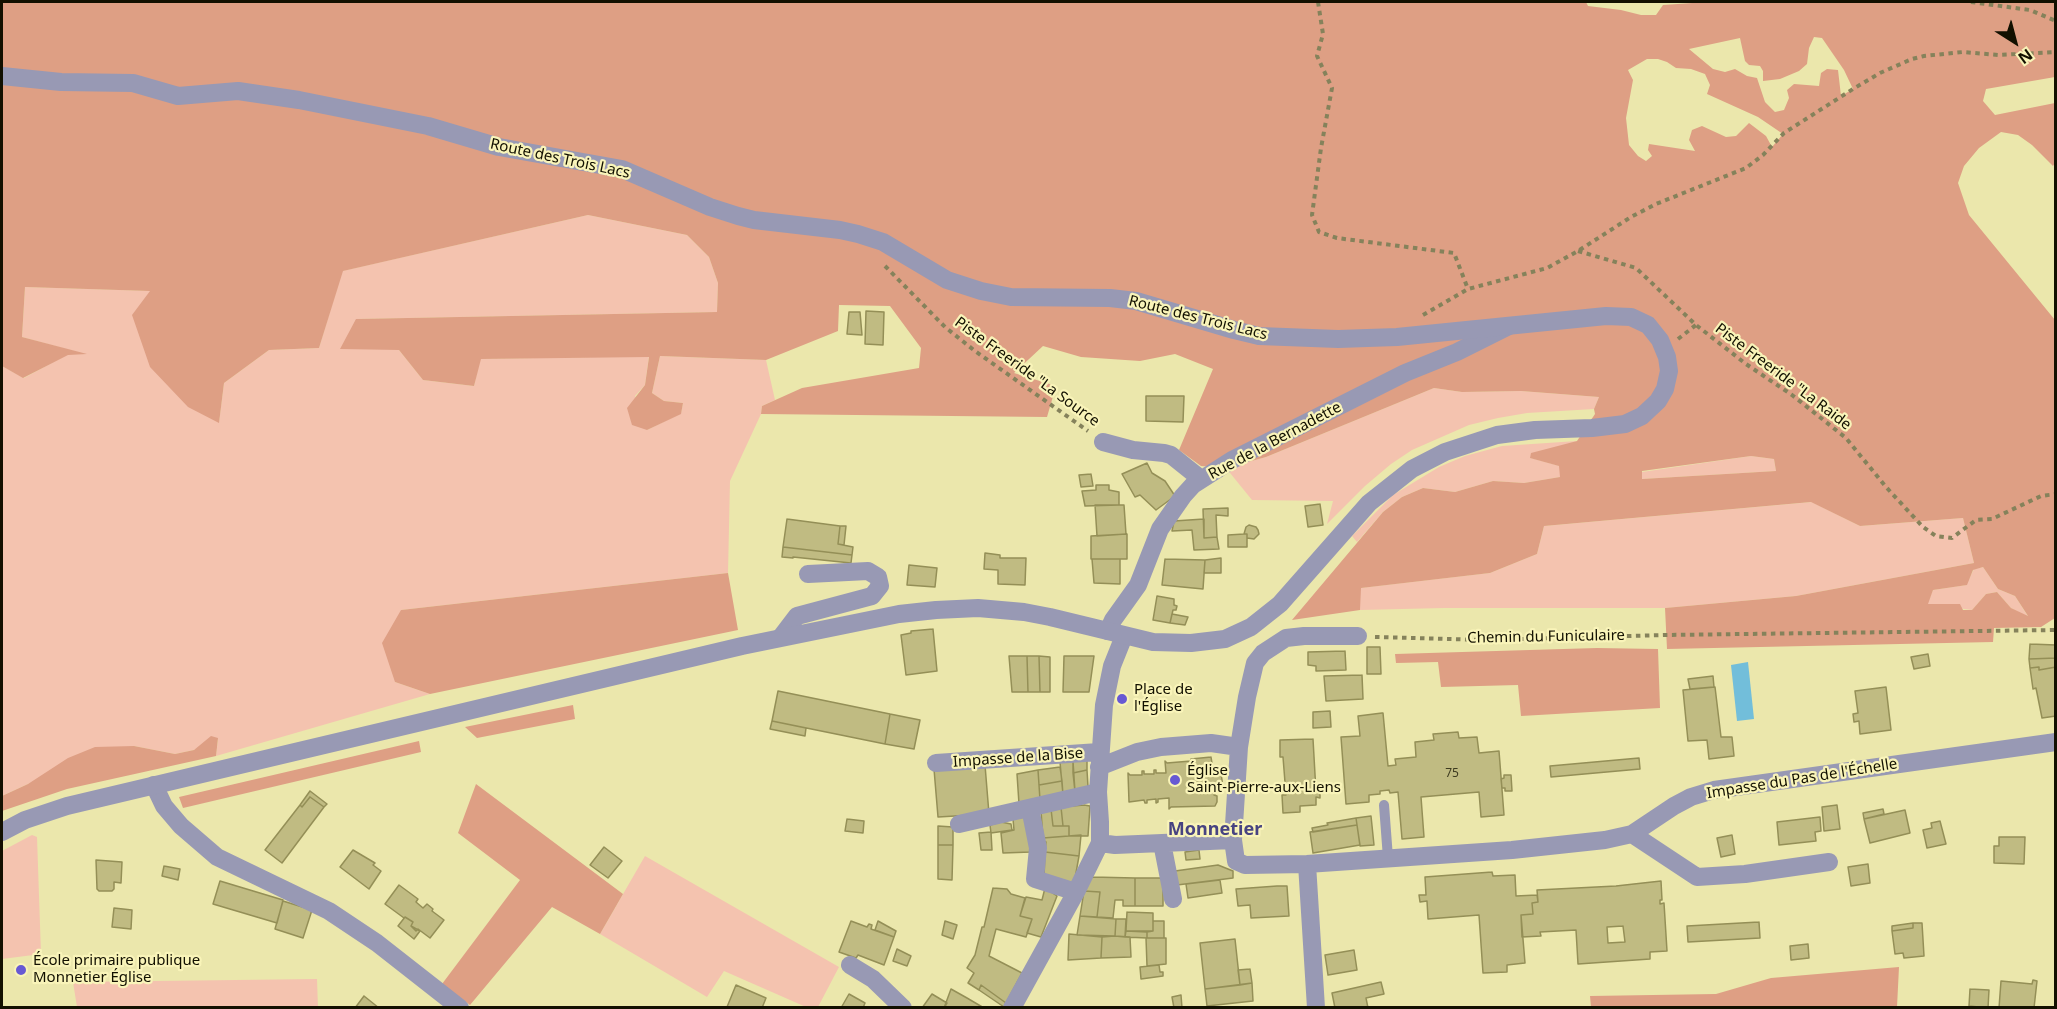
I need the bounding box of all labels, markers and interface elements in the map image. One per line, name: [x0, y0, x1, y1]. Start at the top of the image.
north arrow: [1985, 12, 2045, 72]
text: N: [2014, 44, 2037, 69]
street label: Route des Trois Lacs: [488, 135, 632, 183]
street label: Route des Trois Lacs: [1127, 292, 1269, 344]
street label: Piste Freeride "La Source: [951, 313, 1103, 431]
street label: Piste Freeride "La Raide: [1711, 320, 1855, 434]
street label: Rue de la Bernadette: [1206, 398, 1344, 484]
street label: Chemin du Funiculaire: [1467, 627, 1625, 647]
place label: Place de l'Église: [1134, 681, 1193, 716]
marker: Place de l'Église: [1115, 692, 1129, 706]
street label: Impasse de la Bise: [952, 744, 1084, 772]
street label: Impasse du Pas de l'Échelle: [1705, 755, 1899, 803]
place label: Église Saint-Pierre-aux-Liens: [1187, 762, 1341, 797]
house number: 75: [1445, 767, 1459, 781]
marker: Église Saint-Pierre-aux-Liens: [1168, 773, 1182, 787]
district label: Monnetier: [1168, 819, 1262, 841]
place label: École primaire publique Monnetier Église: [33, 952, 200, 987]
marker: École primaire publique Monnetier Église: [14, 963, 28, 977]

